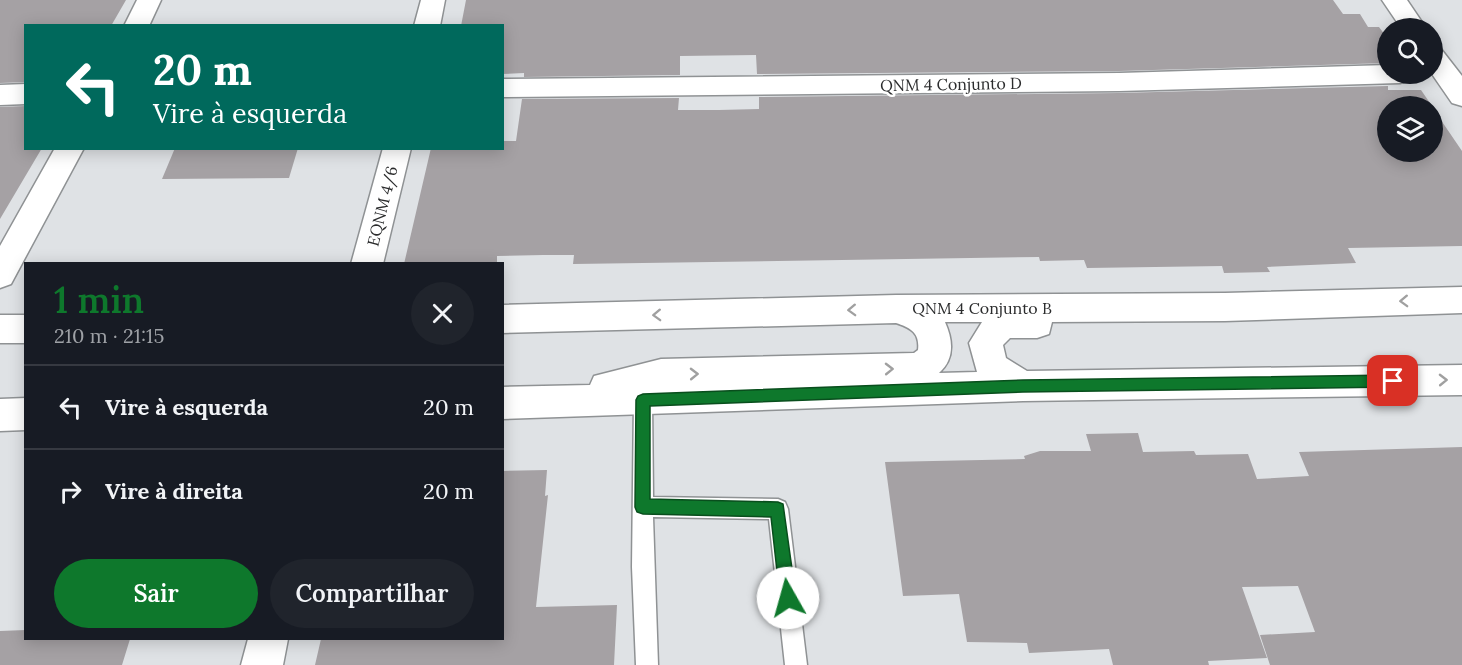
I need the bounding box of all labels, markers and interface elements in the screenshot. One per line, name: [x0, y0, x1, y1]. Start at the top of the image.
map controls: [1377, 18, 1443, 162]
button: search: [1377, 18, 1443, 84]
text: 20 m: [153, 43, 252, 97]
icon: left: [54, 48, 132, 126]
street label: QNM 4 Conjunto D: [880, 73, 1022, 95]
text: Vire à esquerda: [153, 96, 347, 130]
button: layers: [1377, 96, 1443, 162]
street label: EQNM 4/6: [362, 164, 403, 248]
text: 1 min: [54, 277, 144, 323]
button: close: [411, 282, 474, 345]
one-way arrow: [1399, 295, 1408, 308]
street label: QNM 4 Conjunto B: [912, 298, 1052, 318]
one-way arrow: [847, 304, 856, 316]
one-way arrow: [652, 309, 661, 322]
text: 210 m · 21:15: [54, 323, 164, 348]
pin: [1367, 355, 1418, 406]
one-way arrow: [885, 362, 894, 375]
icon: arrive: [1376, 364, 1409, 397]
one-way arrow: [690, 367, 699, 380]
one-way arrow: [1438, 374, 1447, 386]
icon: left: [54, 391, 87, 424]
text: Vire à esquerda: [105, 393, 268, 421]
text: 20 m: [423, 393, 474, 421]
icon: right: [54, 475, 87, 508]
text: Vire à direita: [105, 477, 243, 505]
text: 20 m: [423, 477, 474, 505]
button: Sair: [54, 559, 258, 628]
button: Compartilhar: [270, 559, 474, 628]
position arrow: [756, 566, 820, 630]

